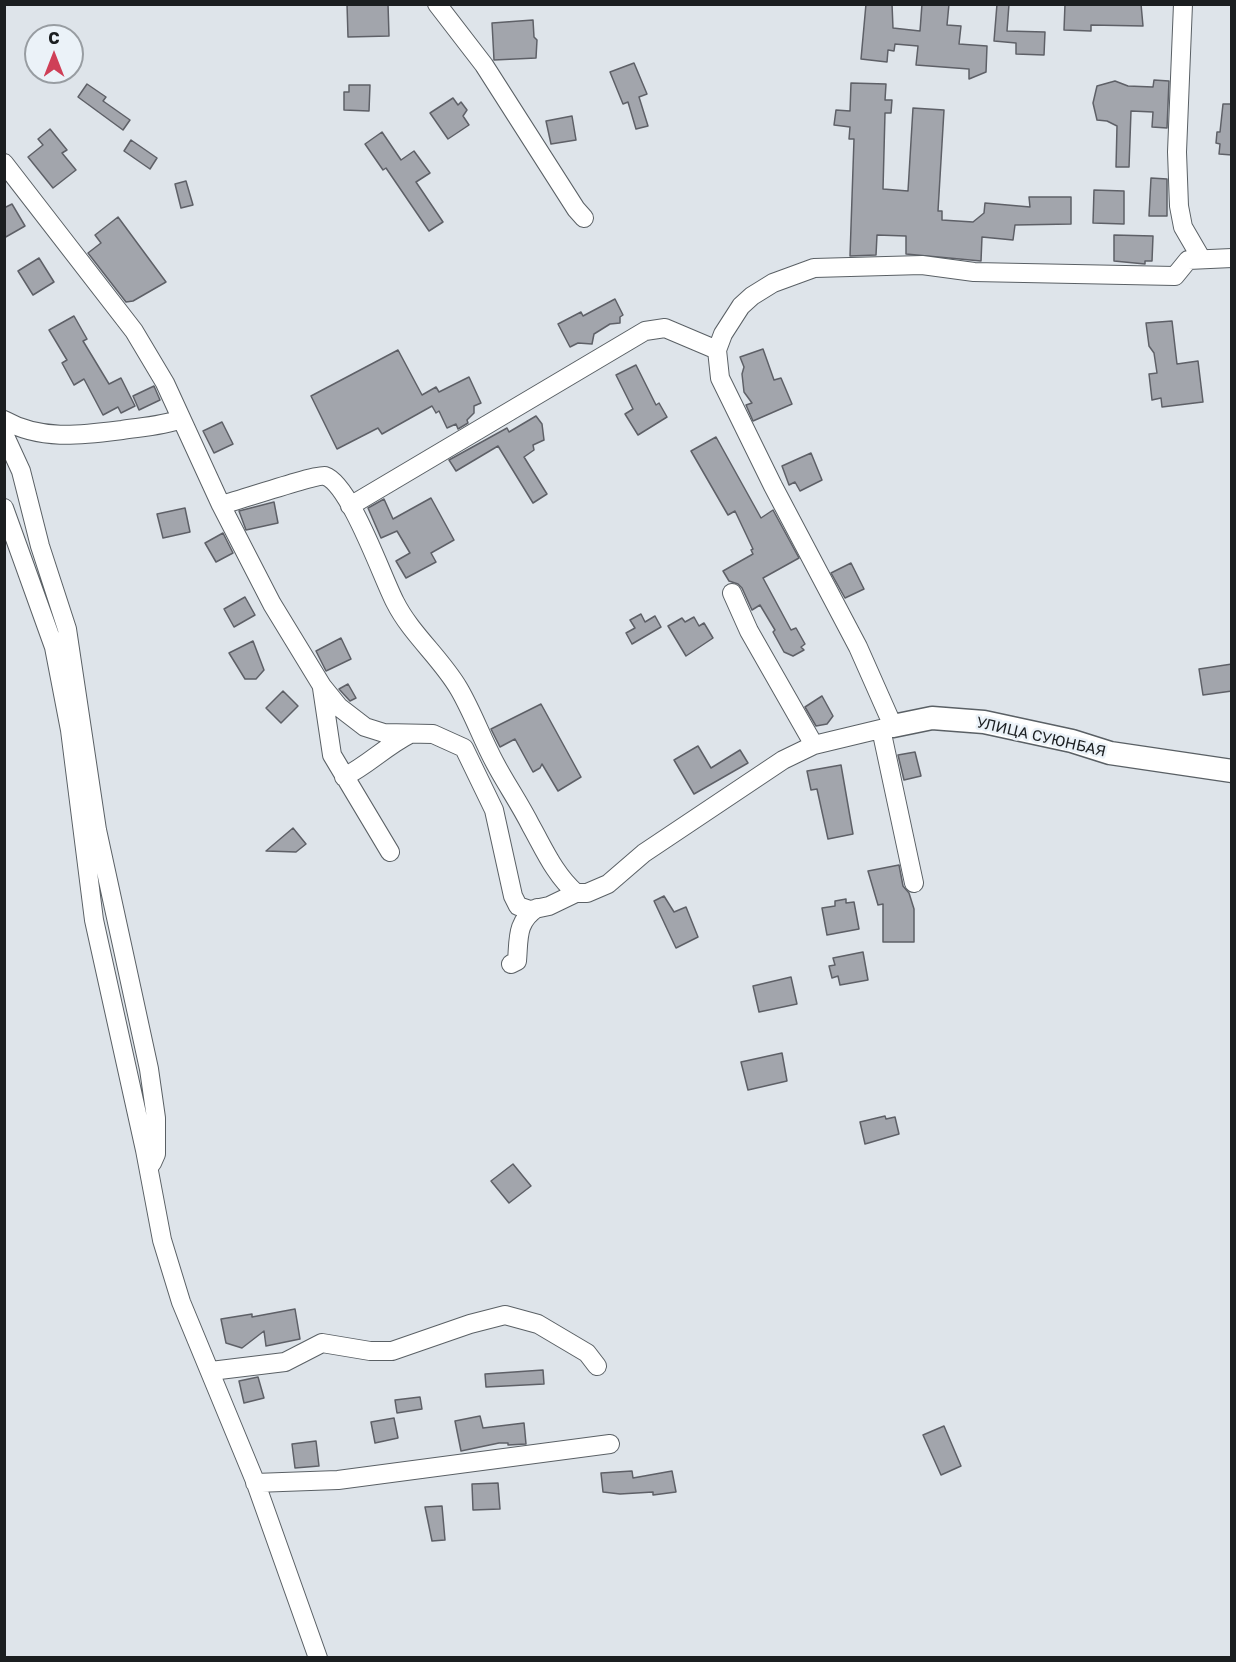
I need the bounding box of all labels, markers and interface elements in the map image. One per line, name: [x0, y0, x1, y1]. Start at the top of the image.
north arrow: [24, 24, 84, 84]
text: С: [48, 28, 60, 48]
street label: УЛИЦА СУЮНБАЯ: [974, 713, 1108, 761]

